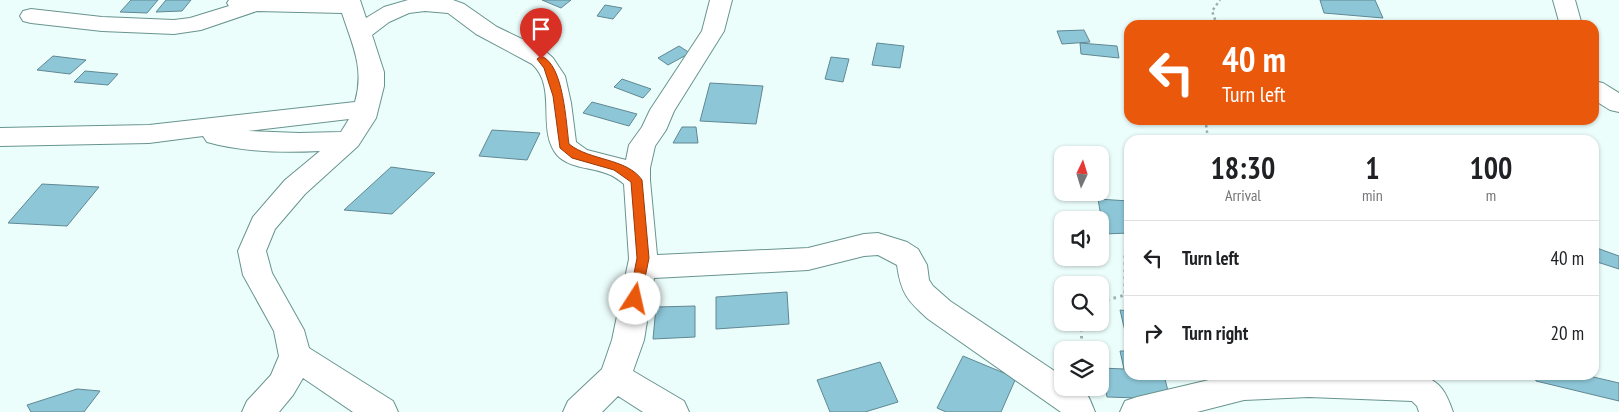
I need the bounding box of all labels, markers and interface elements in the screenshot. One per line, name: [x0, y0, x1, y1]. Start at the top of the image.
pin: [520, 8, 562, 59]
icon: arrive: [527, 15, 555, 43]
text: 40 m: [1222, 36, 1286, 82]
icon: left: [1139, 40, 1204, 105]
text: Turn left: [1222, 80, 1286, 108]
north arrow: [1054, 146, 1109, 201]
map controls: [1054, 146, 1109, 396]
text: 18:30: [1211, 148, 1275, 187]
text: 1: [1365, 148, 1380, 187]
text: 100: [1469, 148, 1512, 187]
text: Arrival: [1225, 185, 1261, 205]
text: min: [1362, 185, 1383, 205]
text: m: [1486, 185, 1496, 205]
button: sound: [1054, 211, 1109, 266]
icon: left: [1139, 244, 1167, 272]
text: Turn left: [1182, 246, 1239, 270]
text: 40 m: [1551, 246, 1584, 270]
position arrow: [608, 272, 660, 324]
button: search: [1054, 276, 1109, 331]
icon: right: [1139, 319, 1167, 347]
text: Turn right: [1182, 321, 1248, 345]
text: 20 m: [1551, 321, 1584, 345]
button: layers: [1054, 341, 1109, 396]

